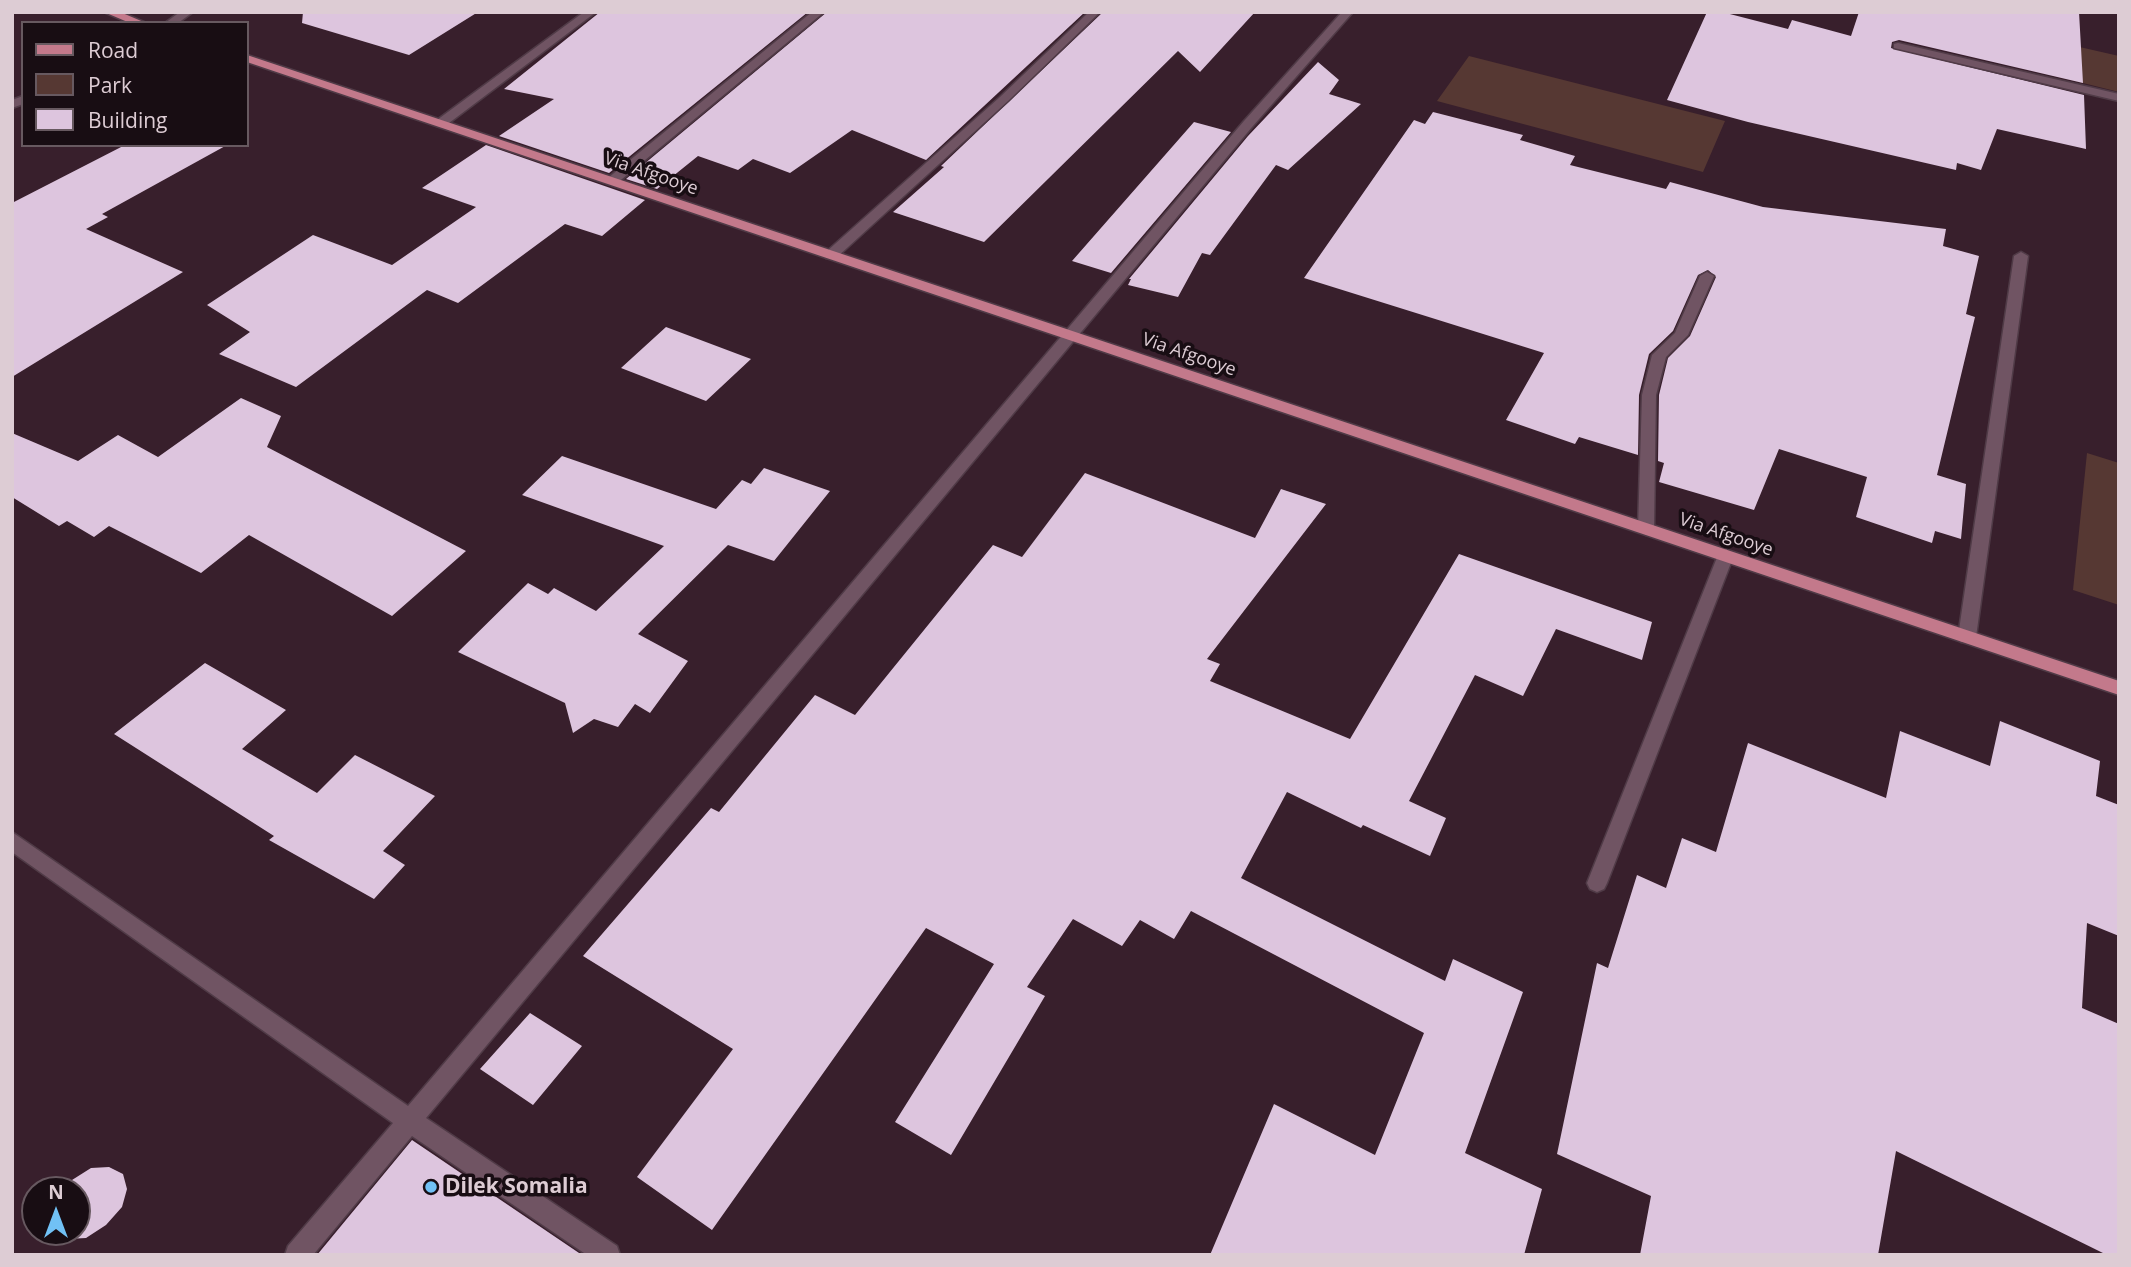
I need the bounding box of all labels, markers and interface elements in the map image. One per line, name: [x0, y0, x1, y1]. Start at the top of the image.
legend: [21, 21, 248, 147]
text: Road: [88, 36, 138, 64]
text: Park: [88, 71, 132, 99]
text: Building: [88, 106, 167, 134]
street label: Via Afgooye: [601, 148, 701, 200]
street label: Via Afgooye: [1139, 329, 1239, 381]
street label: Via Afgooye: [1676, 509, 1776, 561]
place label: Dilek Somalia: [445, 1174, 588, 1200]
north arrow: [21, 1176, 91, 1246]
text: N: [48, 1179, 64, 1205]
marker: Dilek Somalia: [423, 1179, 439, 1195]

